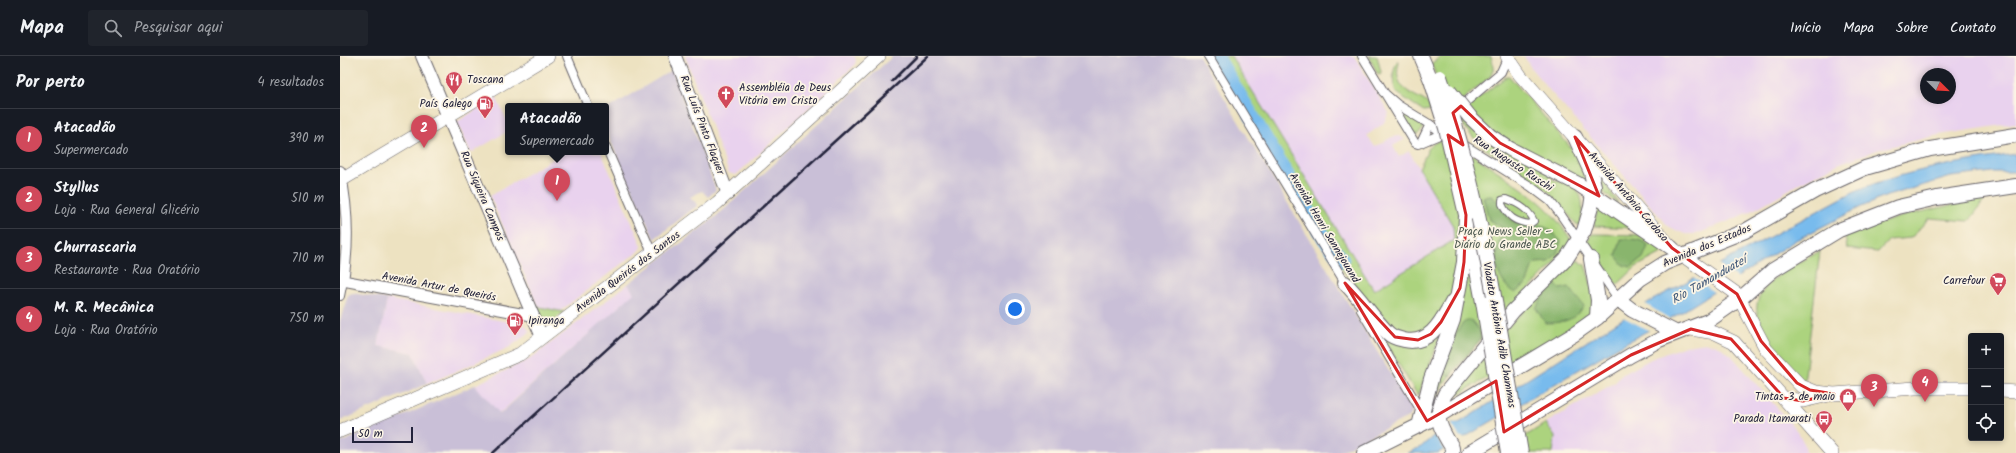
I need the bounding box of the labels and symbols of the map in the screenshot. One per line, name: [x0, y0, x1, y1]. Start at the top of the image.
north arrow: [1920, 68, 1956, 104]
restaurant icon: Toscana: [444, 70, 464, 95]
place label: Toscana: [467, 71, 504, 89]
street label: Rua Luís Pinto Flaquer: [675, 73, 730, 179]
place label: Assembléia de Deus Vitória em Cristo: [739, 79, 831, 110]
church icon: Assembléia de Deus Vitória em Cristo: [716, 84, 736, 109]
fuel station icon: País Galego: [475, 94, 495, 119]
place label: País Galego: [419, 95, 472, 113]
pin: 2: [411, 115, 437, 148]
street label: Rua Augusto Ruschi: [1470, 131, 1557, 197]
street label: Rua Siqueira Campos: [455, 148, 509, 244]
street label: Avenida Antônio Cardoso: [1583, 148, 1673, 246]
pin: 1: [544, 168, 570, 201]
street label: Avenida Henri Sannejouand: [1284, 169, 1364, 287]
street label: Avenida dos Estados: [1660, 219, 1755, 273]
park label: Praça News Seller – Diário do Grande ABC: [1454, 223, 1556, 254]
street label: Avenida Queirós dos Santos: [572, 226, 685, 318]
water label: Rio Tamanduateí: [1668, 249, 1754, 309]
street label: Viaduto Antônio Adib Chammas: [1477, 261, 1521, 410]
street label: Avenida Artur de Queirós: [380, 267, 498, 307]
supermarket icon: Carrefour: [1988, 271, 2008, 296]
place label: Carrefour: [1943, 272, 1986, 290]
your location: [1005, 299, 1025, 319]
fuel station icon: Ipiranga: [505, 311, 525, 336]
place label: Ipiranga: [528, 312, 564, 330]
pin: 4: [1912, 369, 1938, 402]
pin: 3: [1861, 374, 1887, 407]
shop icon: Tintas 3 de maio: [1838, 387, 1858, 412]
place label: Tintas 3 de maio: [1755, 388, 1835, 406]
bus stop icon: Parada Itamarati: [1814, 409, 1834, 434]
place label: Parada Itamarati: [1734, 410, 1811, 428]
scale bar: [352, 425, 413, 444]

